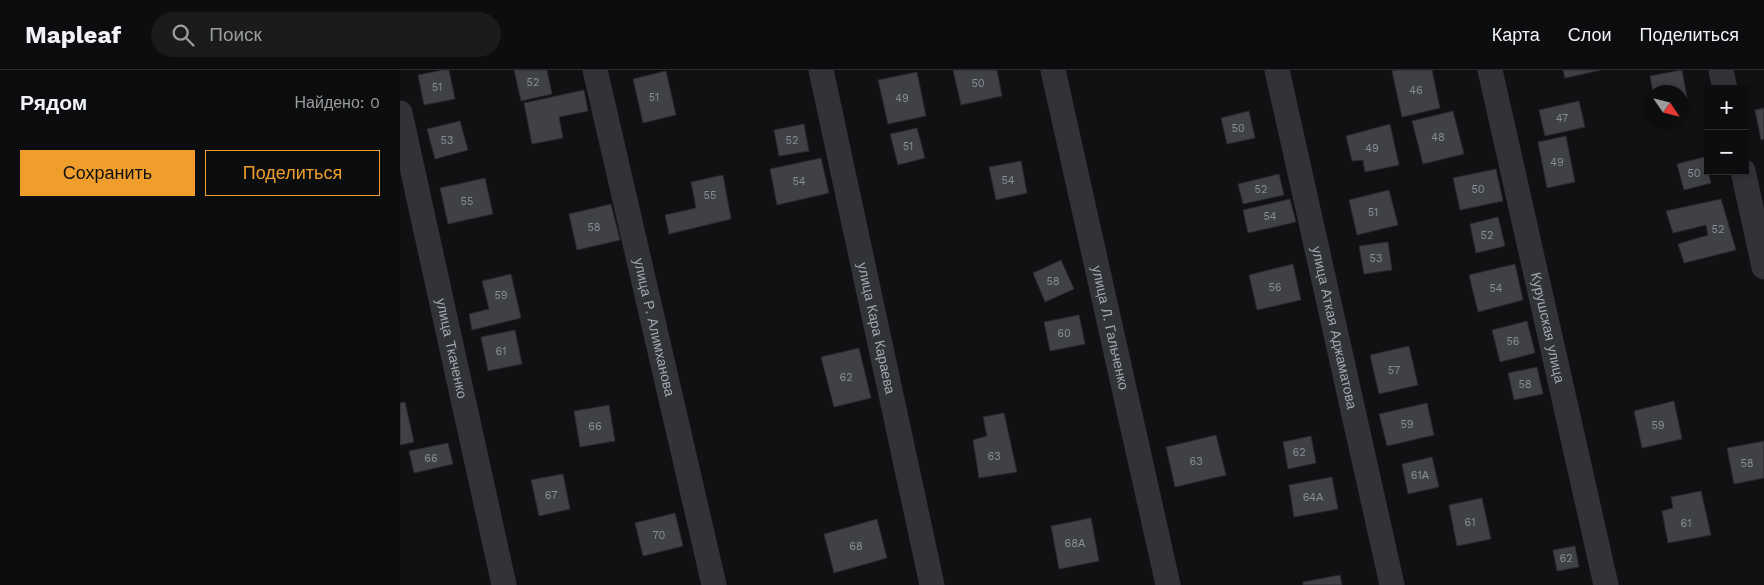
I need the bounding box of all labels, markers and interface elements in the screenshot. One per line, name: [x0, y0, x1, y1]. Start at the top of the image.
search box: [151, 12, 501, 57]
text: Mapleaf: [25, 21, 121, 49]
icon: search: [169, 21, 197, 49]
text: Поиск: [209, 23, 262, 46]
text: Карта: [1492, 24, 1540, 45]
text: Слои: [1568, 24, 1612, 45]
text: Поделиться: [1640, 24, 1739, 45]
house number: 52: [527, 76, 539, 89]
house number: 50: [971, 77, 985, 90]
house number: 51: [432, 81, 442, 94]
house number: 46: [1409, 84, 1423, 97]
north arrow: [1644, 85, 1689, 130]
map controls: [1704, 85, 1749, 175]
button: +: [1704, 85, 1749, 130]
text: Рядом: [20, 90, 87, 115]
house number: 51: [649, 91, 659, 104]
house number: 49: [895, 92, 909, 105]
text: Найдено: 0: [294, 93, 380, 112]
house number: 47: [1556, 112, 1568, 125]
house number: 50: [1231, 122, 1245, 135]
button: −: [1704, 130, 1749, 175]
house number: 48: [1431, 131, 1445, 144]
house number: 53: [441, 134, 453, 147]
house number: 52: [786, 134, 798, 147]
house number: 51: [903, 140, 913, 153]
house number: 49: [1365, 142, 1379, 155]
button: Сохранить: [20, 150, 195, 196]
button: Поделиться: [205, 150, 380, 196]
house number: 49: [1550, 156, 1564, 169]
house number: 50: [1687, 167, 1701, 180]
house number: 54: [1001, 174, 1015, 187]
house number: 54: [792, 175, 806, 188]
house number: 52: [1255, 183, 1267, 196]
house number: 50: [1471, 183, 1485, 196]
house number: 55: [704, 189, 716, 202]
house number: 55: [461, 195, 473, 208]
house number: 51: [1368, 206, 1378, 219]
house number: 54: [1263, 210, 1277, 223]
house number: 58: [587, 221, 601, 234]
house number: 52: [1712, 223, 1724, 236]
house number: 52: [1481, 229, 1493, 242]
street label: улица Аткая Аджаматова: [1309, 245, 1361, 411]
house number: 53: [1370, 252, 1382, 265]
street label: улица Р. Алимханова: [631, 257, 678, 398]
street label: улица Кара Караева: [855, 261, 899, 395]
street label: улица Л. Гальченко: [1089, 264, 1132, 392]
street label: Курушская улица: [1528, 271, 1568, 385]
house number: 58: [1046, 275, 1060, 288]
house number: 56: [1268, 281, 1282, 294]
house number: 54: [1489, 282, 1503, 295]
house number: 59: [494, 289, 508, 302]
street label: улица Ткаченко: [433, 297, 471, 400]
house number: 60: [1057, 327, 1071, 340]
house number: 56: [1506, 335, 1520, 348]
house number: 61: [496, 345, 506, 358]
house number: 57: [1388, 364, 1400, 377]
house number: 62: [839, 371, 853, 384]
house number: 58: [1518, 378, 1532, 391]
house number: 59: [1400, 418, 1414, 431]
house number: 59: [1651, 419, 1665, 432]
house number: 66: [588, 420, 602, 433]
house number: 62: [1292, 446, 1306, 459]
house number: 63: [987, 450, 1001, 463]
house number: 66: [424, 452, 438, 465]
house number: 63: [1189, 455, 1203, 468]
house number: 58: [1740, 457, 1754, 470]
house number: 61А: [1411, 469, 1430, 482]
house number: 67: [545, 489, 557, 502]
house number: 64А: [1303, 491, 1324, 504]
house number: 61: [1465, 516, 1475, 529]
house number: 61: [1681, 517, 1691, 530]
house number: 70: [653, 529, 666, 542]
house number: 68А: [1065, 537, 1086, 550]
house number: 68: [849, 540, 863, 553]
house number: 62: [1559, 552, 1573, 565]

